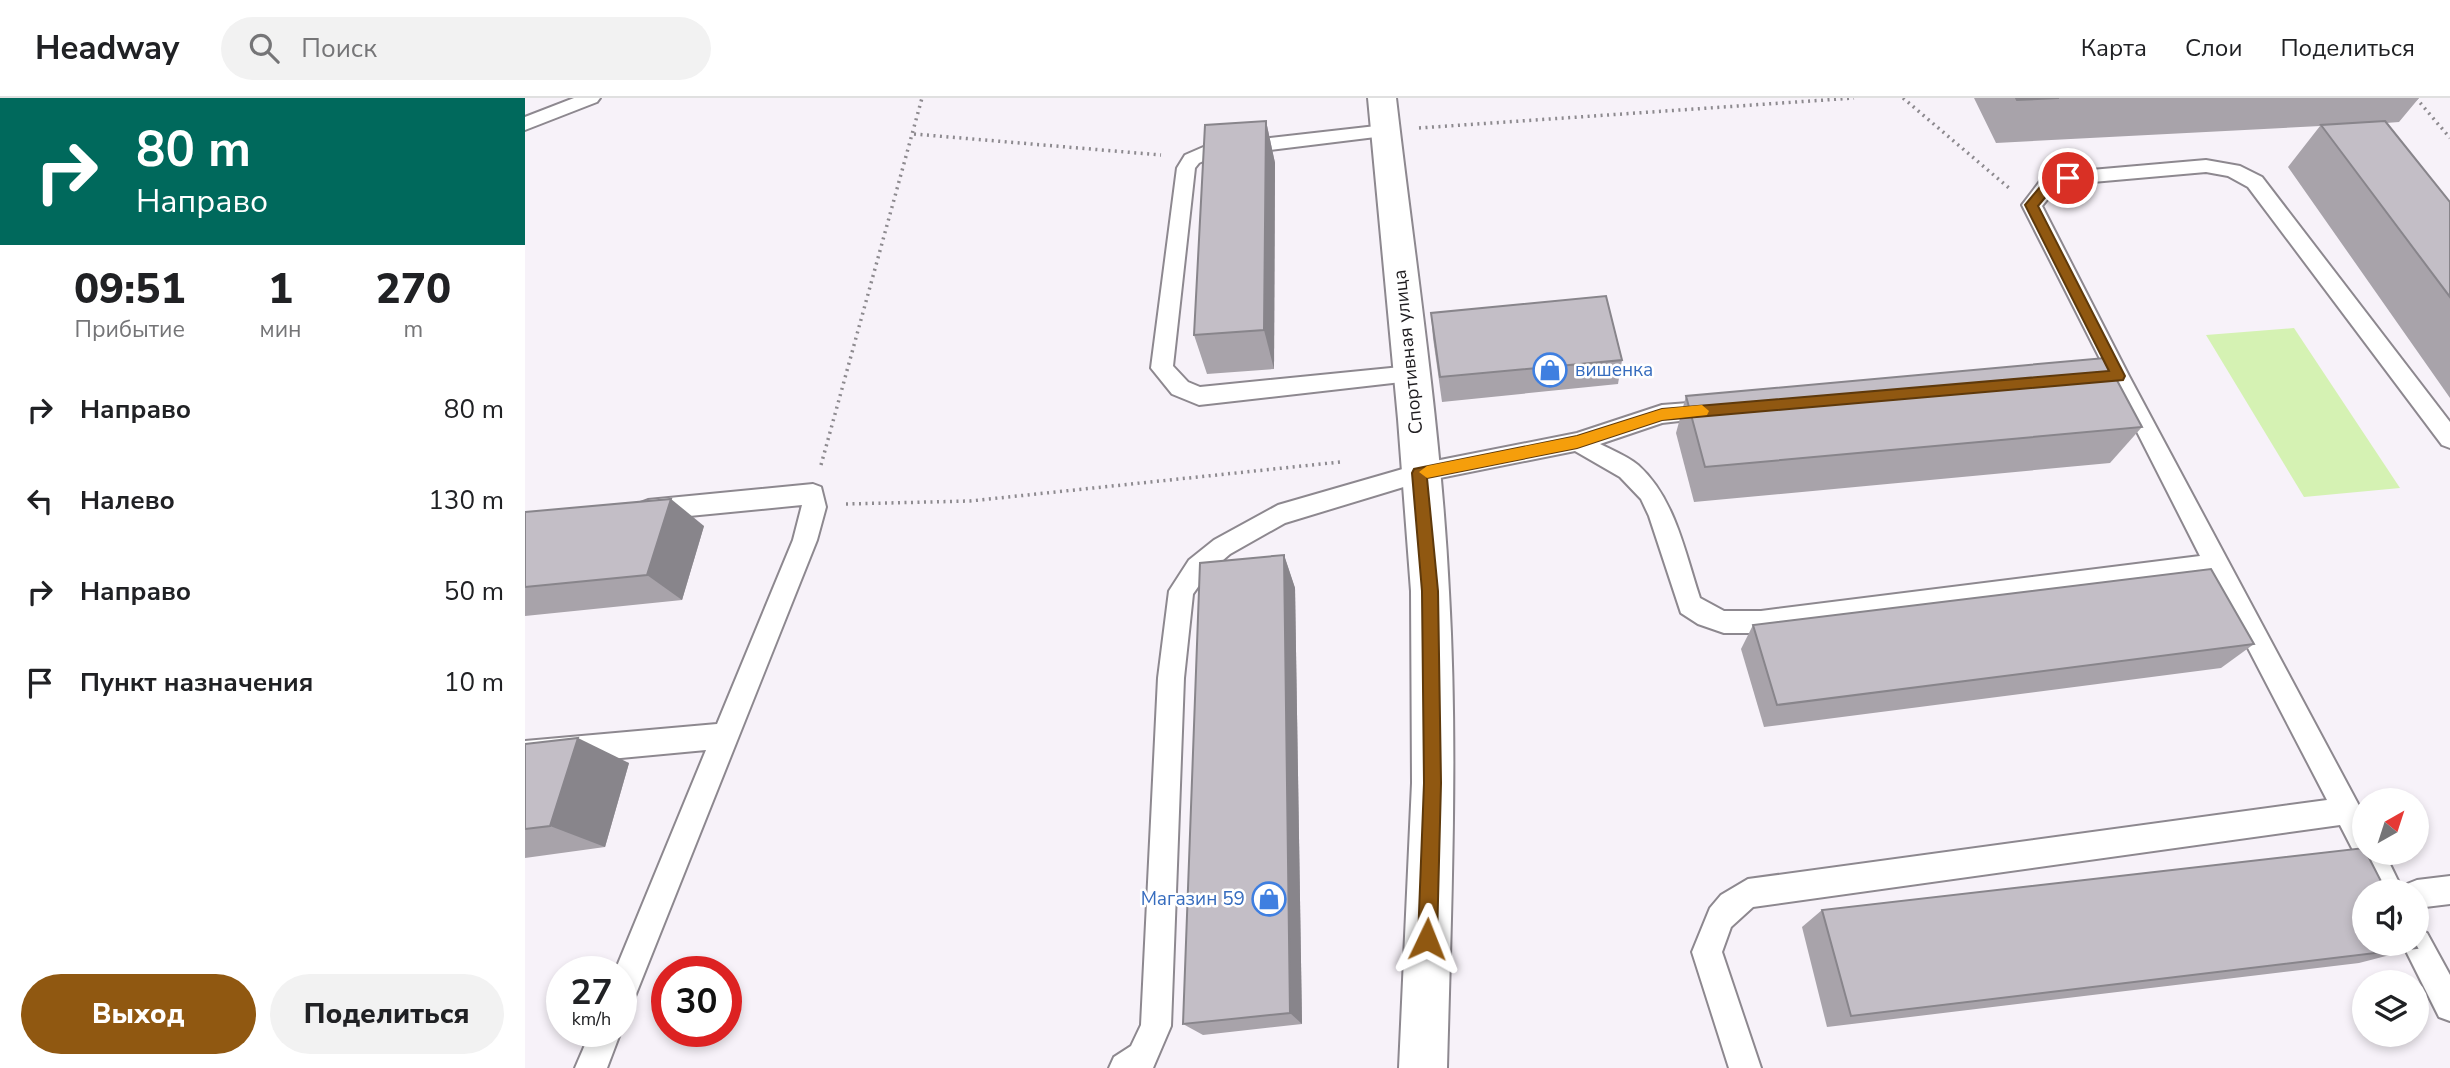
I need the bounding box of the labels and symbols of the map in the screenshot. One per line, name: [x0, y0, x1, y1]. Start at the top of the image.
pin: [2038, 148, 2098, 208]
street label: Спортивная улица: [1386, 268, 1430, 436]
shop icon: вишенка: [1531, 351, 1569, 389]
place label: вишенка: [1575, 357, 1653, 383]
north arrow: [2352, 788, 2429, 864]
shop icon: Магазин 59: [1250, 880, 1288, 918]
place label: Магазин 59: [1141, 886, 1245, 912]
position arrow: [1390, 902, 1464, 976]
speed limit sign: 30: [651, 956, 742, 1047]

